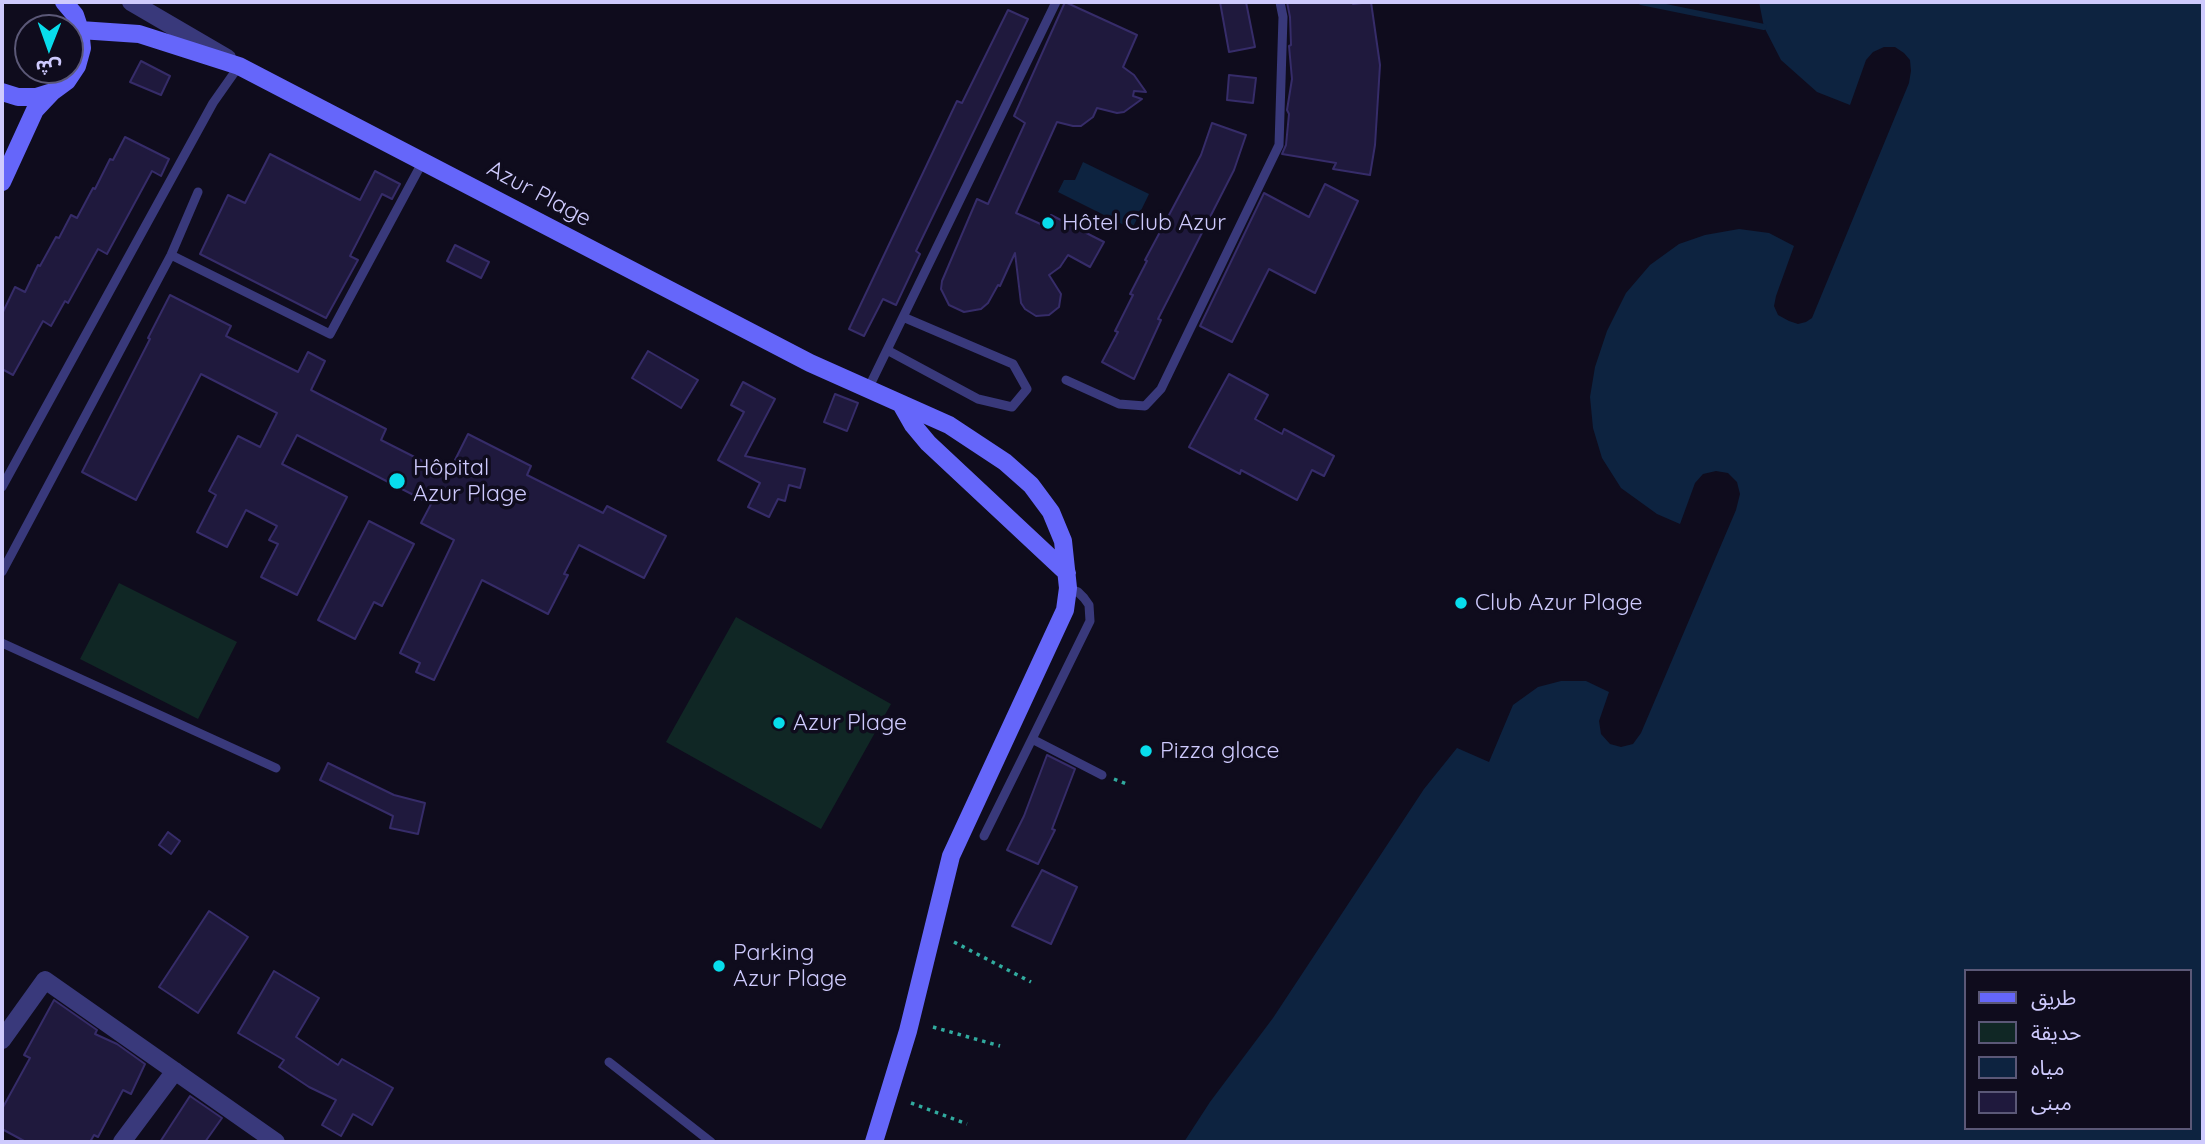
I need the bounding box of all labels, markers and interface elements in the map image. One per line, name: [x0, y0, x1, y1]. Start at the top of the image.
north arrow: [14, 14, 84, 84]
text: ش: [35, 56, 62, 80]
street label: Azur Plage: [482, 155, 596, 233]
place label: Hôtel Club Azur: [1062, 209, 1226, 237]
marker: Hôtel Club Azur: [1040, 215, 1056, 231]
place label: Hôpital Azur Plage: [413, 454, 527, 508]
marker: Hôpital Azur Plage: [387, 471, 407, 491]
place label: Club Azur Plage: [1475, 589, 1642, 617]
marker: Club Azur Plage: [1453, 595, 1469, 611]
place label: Azur Plage: [793, 709, 907, 737]
marker: Azur Plage: [771, 715, 787, 731]
place label: Pizza glace: [1160, 737, 1279, 765]
marker: Pizza glace: [1138, 743, 1154, 759]
place label: Parking Azur Plage: [733, 939, 847, 993]
marker: Parking Azur Plage: [711, 958, 727, 974]
legend: [1964, 969, 2191, 1130]
text: طريق: [2031, 984, 2076, 1010]
text: حديقة: [2031, 1019, 2081, 1045]
text: مياه: [2031, 1054, 2064, 1080]
text: مبنى: [2031, 1089, 2072, 1115]

